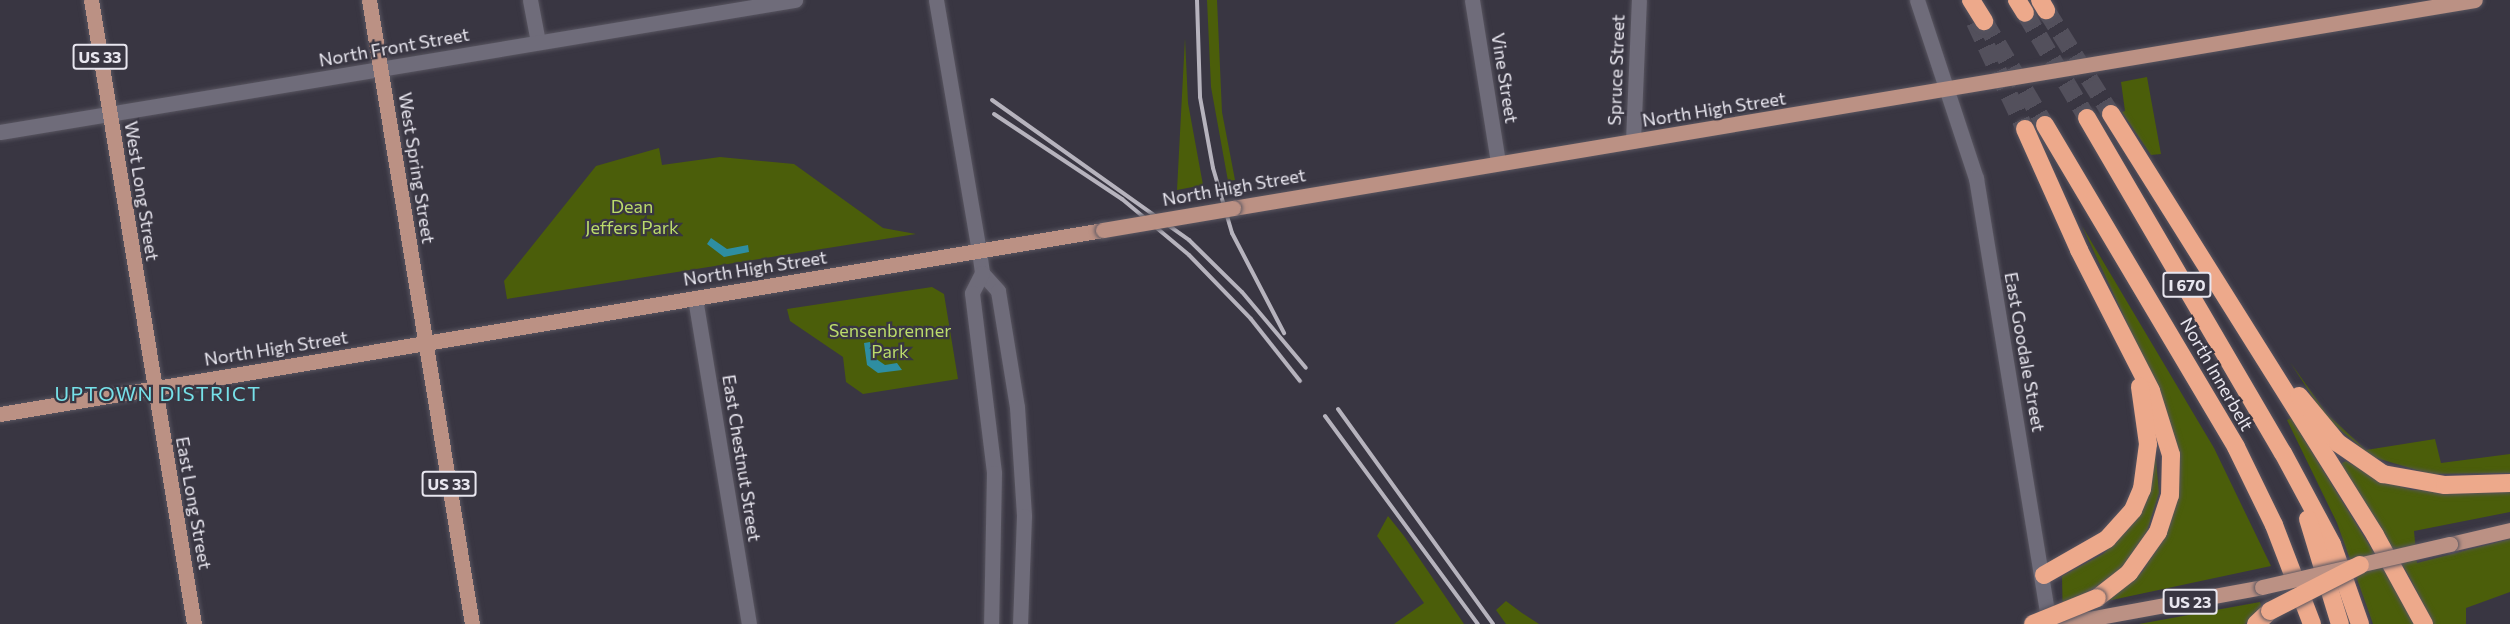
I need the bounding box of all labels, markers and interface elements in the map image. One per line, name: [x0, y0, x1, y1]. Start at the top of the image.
street label: Spruce Street: [1603, 14, 1629, 126]
street label: North Front Street: [317, 23, 471, 71]
street label: Vine Street: [1487, 31, 1523, 125]
road number: US 33: [72, 44, 128, 70]
street label: North High Street: [1641, 87, 1787, 131]
street label: West Spring Street: [394, 91, 440, 245]
street label: West Long Street: [120, 120, 164, 262]
street label: North High Street: [1161, 164, 1307, 210]
park label: Dean Jeffers Park: [585, 196, 679, 238]
street label: North High Street: [682, 246, 828, 290]
street label: East Goodale Street: [2000, 270, 2050, 434]
road number: I 670: [2162, 272, 2212, 298]
street label: North Innerbelt: [2176, 314, 2258, 434]
park label: Sensenbrenner Park: [829, 320, 951, 362]
street label: North High Street: [203, 326, 349, 370]
street label: East Chestnut Street: [718, 373, 766, 543]
district label: UPTOWN DISTRICT: [54, 381, 262, 405]
street label: East Long Street: [172, 435, 216, 571]
road number: US 33: [420, 471, 478, 497]
road number: US 23: [2162, 589, 2218, 615]

